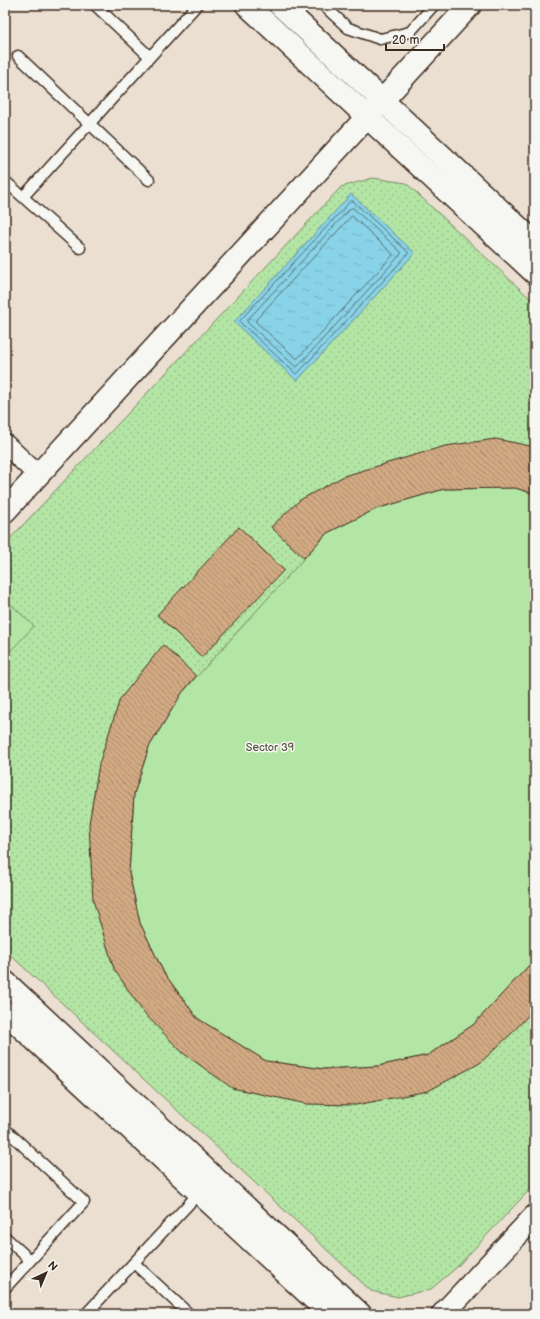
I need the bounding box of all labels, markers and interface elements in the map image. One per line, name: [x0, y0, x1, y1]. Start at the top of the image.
scale bar: [386, 26, 444, 52]
text: 20 m: [392, 33, 419, 48]
park label: Sector 39: [246, 741, 294, 754]
north arrow: [26, 1253, 66, 1293]
text: N: [45, 1259, 60, 1274]

